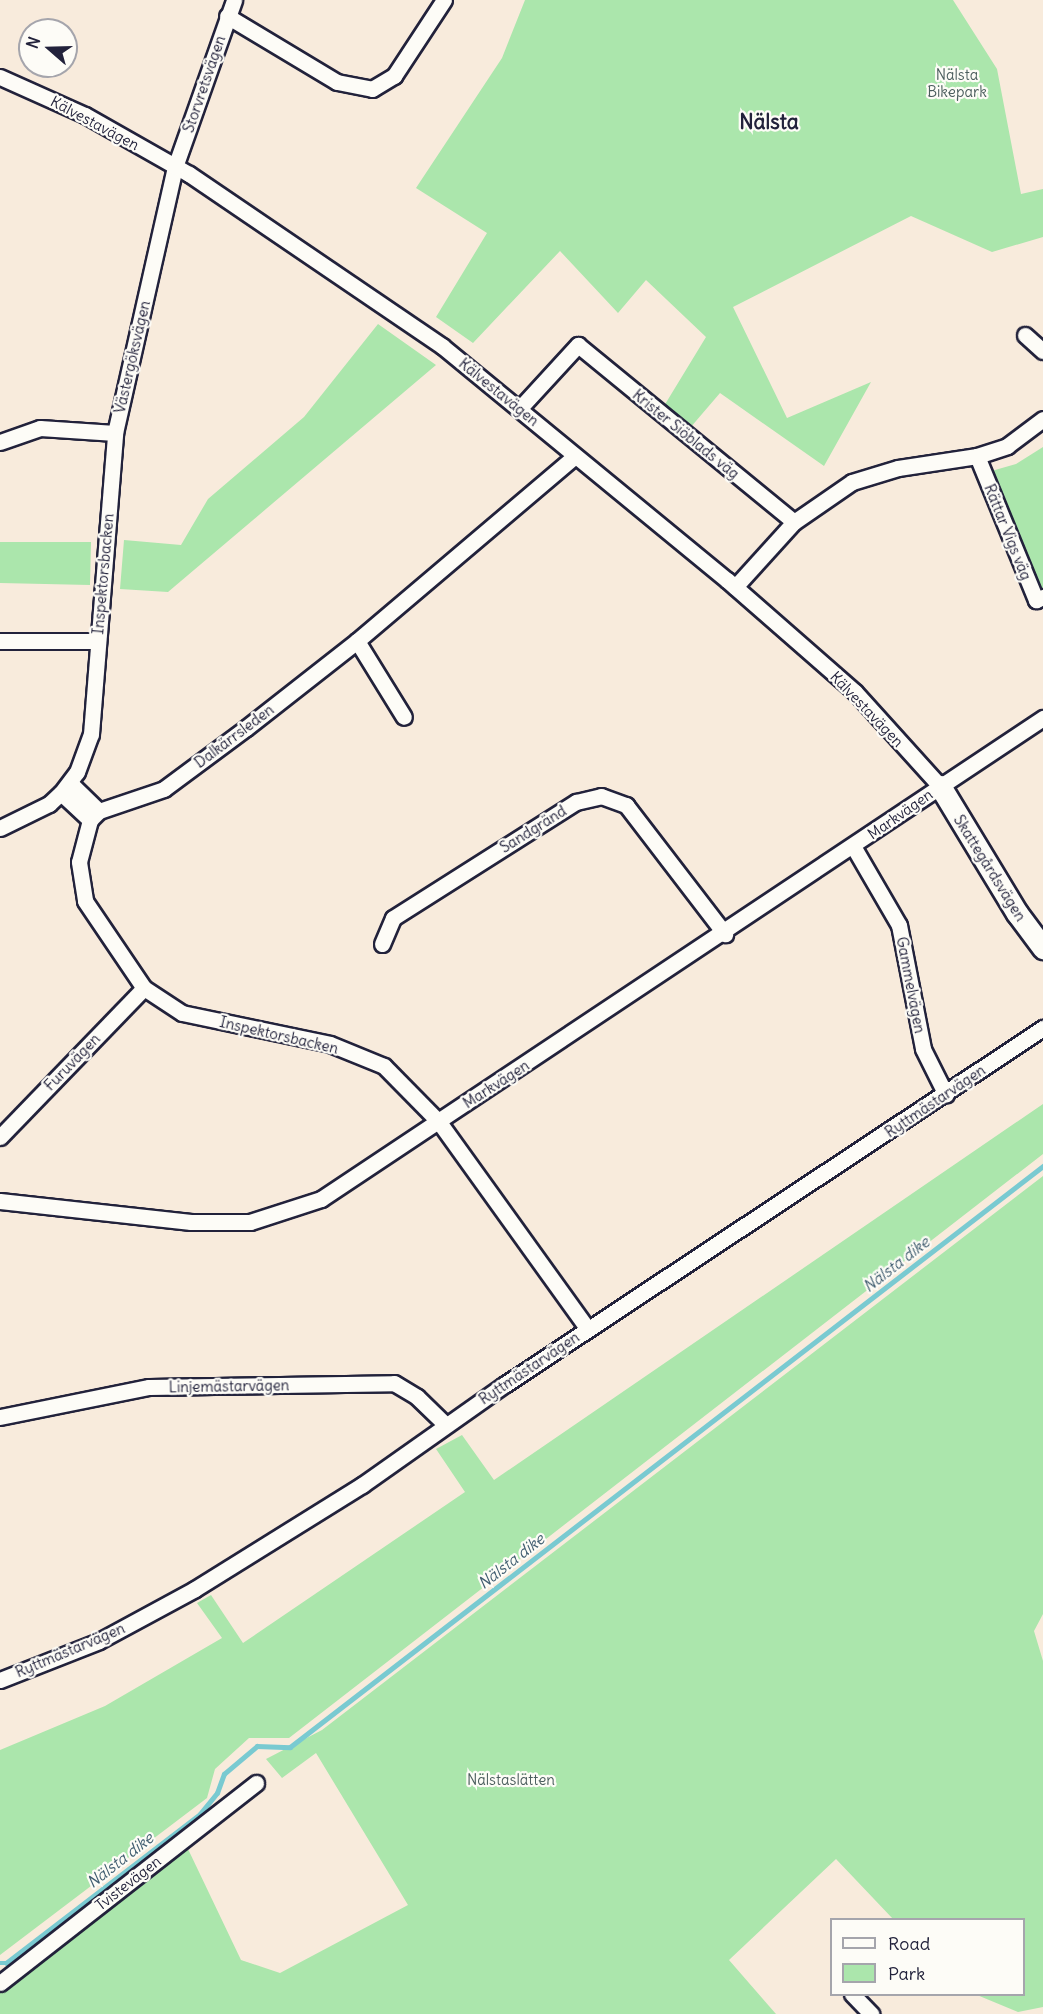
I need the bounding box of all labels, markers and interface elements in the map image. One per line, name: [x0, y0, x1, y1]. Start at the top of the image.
north arrow: [18, 18, 78, 78]
street label: Storvretsvägen: [179, 33, 229, 135]
text: N: [22, 34, 44, 51]
park label: Nälsta Bikepark: [927, 65, 987, 100]
street label: Kälvestavägen: [48, 92, 142, 154]
district label: Nälsta: [739, 109, 799, 135]
street label: Västergöksvägen: [110, 299, 154, 415]
street label: Kälvestavägen: [455, 354, 543, 430]
street label: Krister Siöblads väg: [629, 386, 743, 482]
street label: Rättar Vigs väg: [981, 481, 1035, 583]
street label: Inspektorsbacken: [89, 513, 117, 635]
street label: Kälvestavägen: [827, 668, 907, 750]
street label: Dalkärrsleden: [191, 700, 277, 772]
street label: Markvägen: [864, 785, 936, 843]
street label: Sandgränd: [497, 802, 569, 856]
street label: Skattegårdsvägen: [950, 812, 1030, 924]
street label: Gammelvägen: [893, 935, 929, 1035]
street label: Inspektorsbacken: [218, 1013, 340, 1057]
street label: Furuvägen: [40, 1030, 104, 1094]
street label: Markvägen: [460, 1056, 532, 1112]
street label: Ryttmästarvägen: [881, 1061, 989, 1141]
water label: Nälsta dike: [859, 1232, 933, 1296]
street label: Ryttmästarvägen: [475, 1328, 583, 1408]
street label: Linjemästarvägen: [168, 1376, 290, 1396]
water label: Nälsta dike: [474, 1529, 548, 1593]
street label: Ryttmästarvägen: [13, 1619, 127, 1681]
park label: Nälstaslätten: [467, 1771, 555, 1789]
water label: Nälsta dike: [83, 1828, 157, 1892]
street label: Tvistevägen: [92, 1852, 164, 1914]
legend: [830, 1918, 1025, 1996]
text: Road: [888, 1932, 930, 1955]
text: Park: [888, 1962, 925, 1985]

